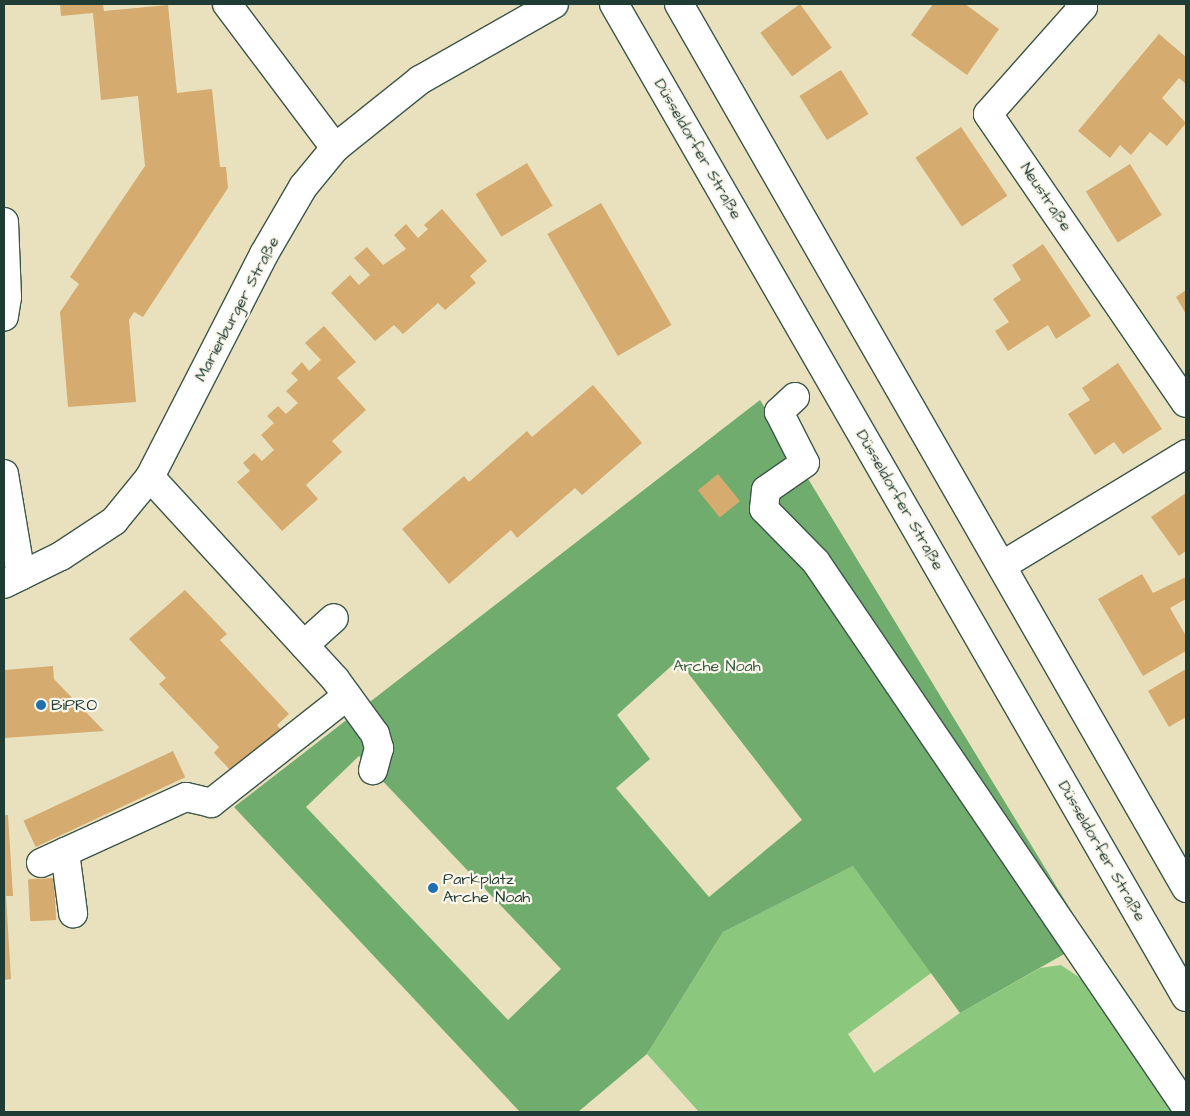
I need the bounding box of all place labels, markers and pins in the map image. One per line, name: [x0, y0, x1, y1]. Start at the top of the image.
place label: BiPRO: [51, 695, 97, 715]
marker: BiPRO: [35, 699, 47, 711]
place label: Parkplatz Arche Noah: [443, 869, 530, 907]
marker: Parkplatz Arche Noah: [427, 882, 439, 894]

